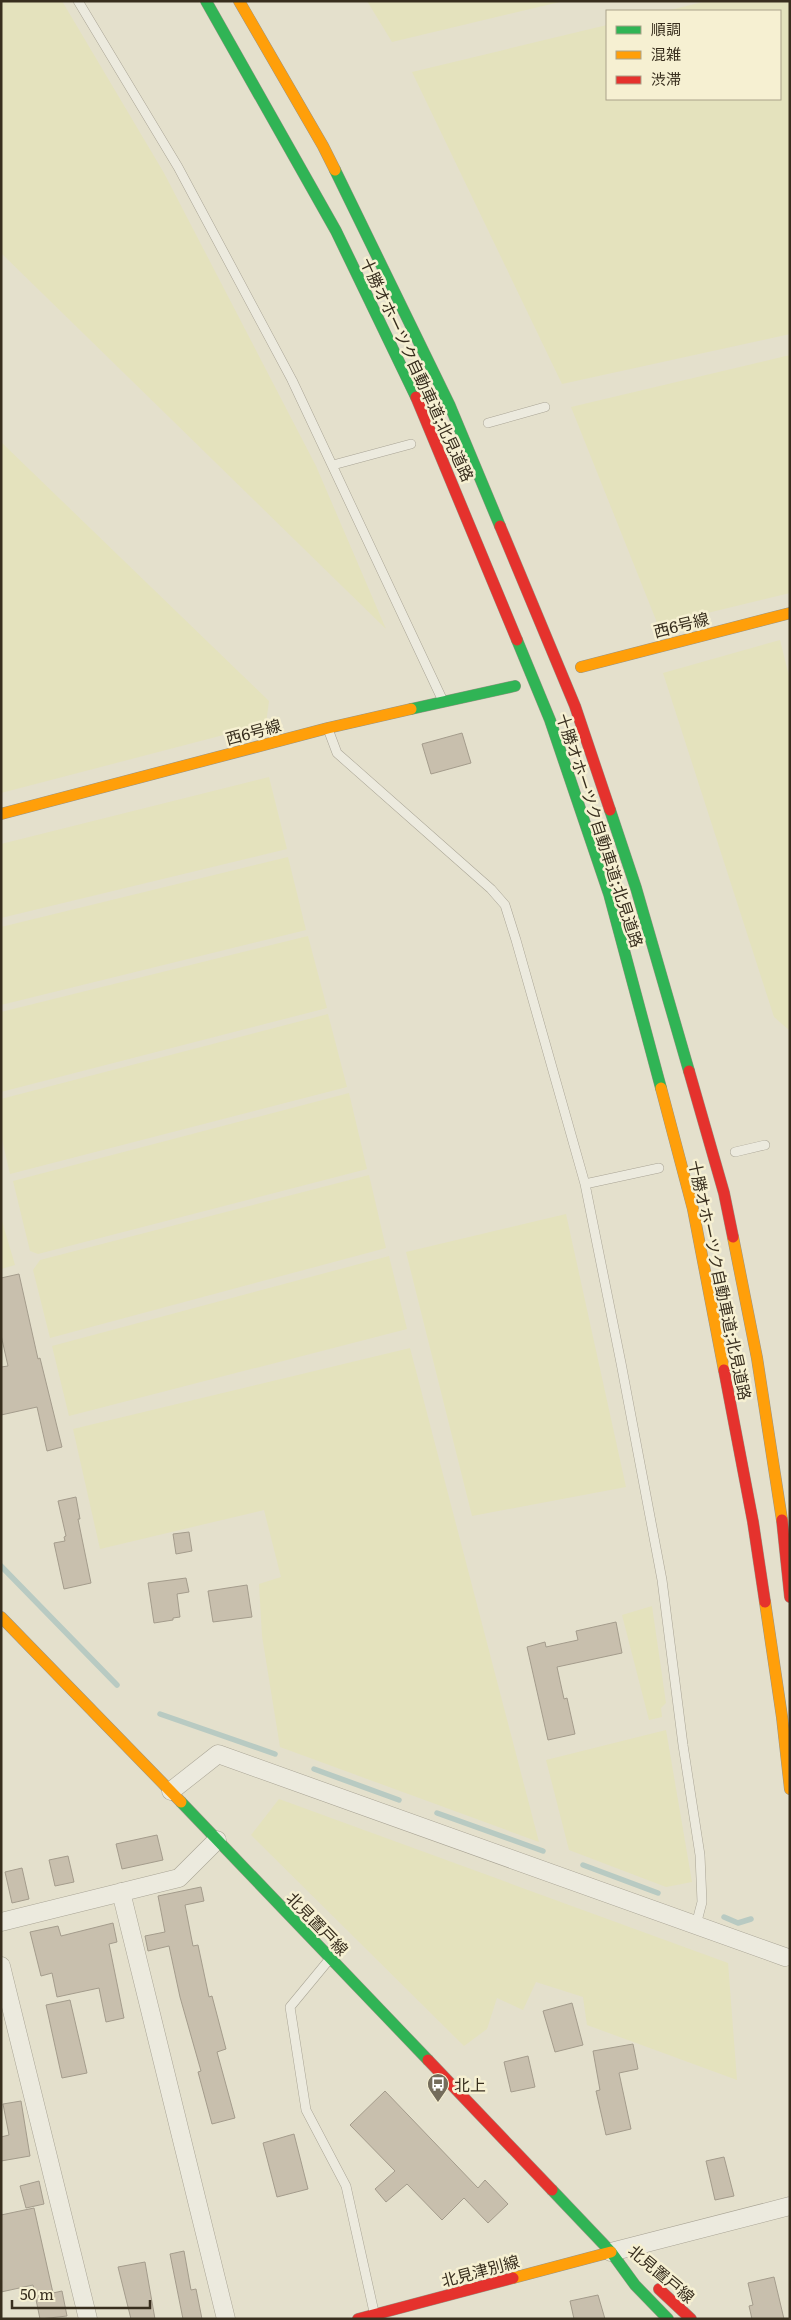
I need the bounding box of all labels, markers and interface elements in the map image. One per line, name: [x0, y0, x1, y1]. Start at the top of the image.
legend: [606, 10, 781, 100]
text: 順調: [651, 17, 681, 40]
text: 混雑: [651, 42, 681, 65]
text: 渋滞: [651, 67, 681, 90]
street label: 十勝オホーツク自動車道;北見道路: [355, 253, 481, 485]
street label: 西6号線: [651, 606, 711, 642]
street label: 十勝オホーツク自動車道;北見道路: [552, 710, 650, 950]
street label: 西6号線: [223, 712, 283, 750]
street label: 十勝オホーツク自動車道;北見道路: [684, 1158, 758, 1402]
street label: 北見置戸線: [282, 1886, 354, 1960]
bus stop icon: 北上: [426, 2072, 450, 2103]
place label: 北上: [454, 2072, 486, 2096]
street label: 北見置戸線: [624, 2238, 700, 2308]
street label: 北見津別線: [438, 2248, 522, 2292]
scale bar: [12, 2278, 150, 2310]
text: 50 m: [20, 2282, 54, 2305]

